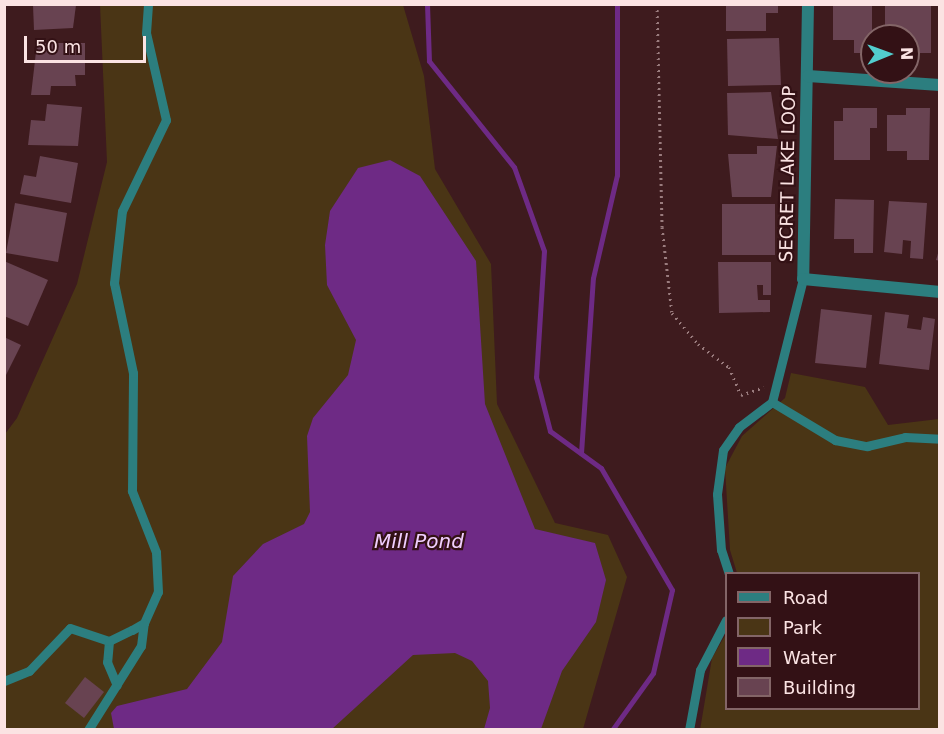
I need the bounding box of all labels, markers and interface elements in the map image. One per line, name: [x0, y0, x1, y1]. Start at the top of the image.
scale bar: [27, 24, 148, 62]
north arrow: [860, 24, 920, 84]
text: 50 m: [35, 36, 81, 57]
text: N: [897, 47, 916, 61]
street label: SECRET LAKE LOOP: [776, 86, 800, 262]
water label: Mill Pond: [374, 529, 464, 553]
legend: [725, 572, 920, 710]
text: Road: [783, 587, 828, 608]
text: Park: [783, 617, 822, 638]
text: Water: [783, 647, 836, 668]
text: Building: [783, 677, 856, 698]

